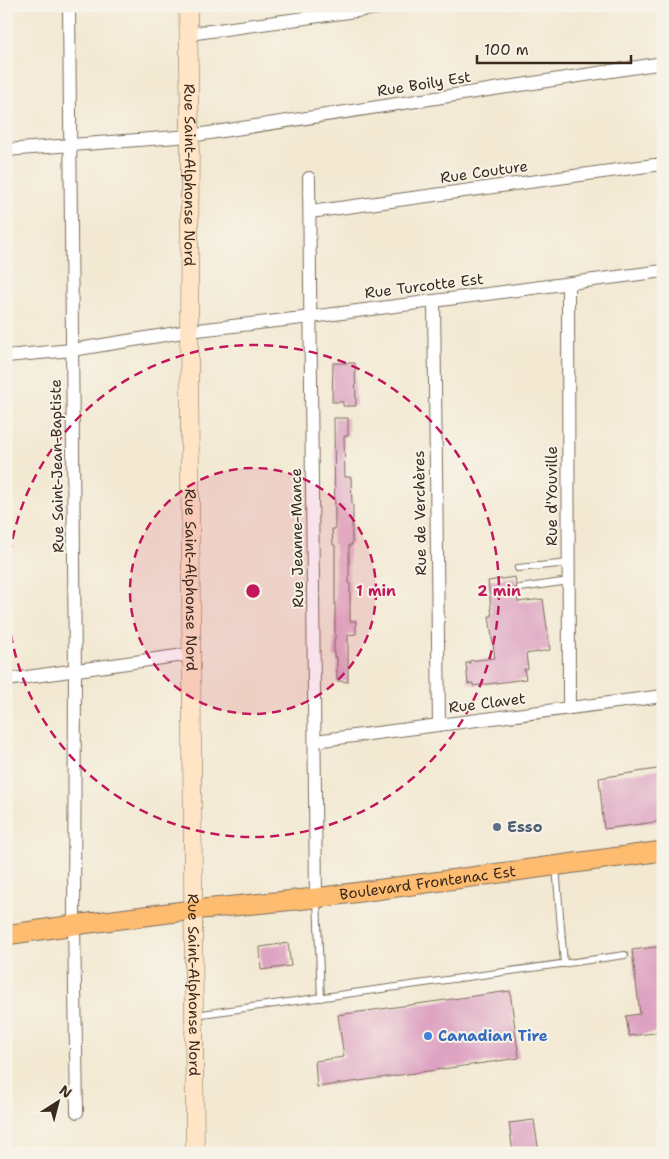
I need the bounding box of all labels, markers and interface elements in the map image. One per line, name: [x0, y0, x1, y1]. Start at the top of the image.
scale bar: [477, 32, 630, 64]
text: 100 m: [484, 40, 529, 60]
street label: Rue Boily Est: [376, 67, 472, 101]
street label: Rue Saint-Alphonse Nord: [179, 84, 200, 267]
street label: Rue Couture: [439, 156, 529, 188]
street label: Rue Turcotte Est: [363, 269, 485, 303]
street label: Rue Saint-Jean-Baptiste: [45, 379, 69, 553]
street label: Rue d'Youville: [542, 446, 562, 546]
street label: Rue de Verchères: [409, 450, 431, 576]
street label: Rue Jeanne-Mance: [286, 468, 308, 608]
street label: Rue Saint-Alphonse Nord: [180, 489, 201, 672]
text: 1 min: [356, 581, 396, 601]
text: 2 min: [477, 581, 521, 601]
centre of rings: [244, 582, 262, 600]
street label: Rue Clavet: [447, 688, 527, 718]
place label: Esso: [507, 817, 543, 837]
marker: Esso: [491, 821, 503, 833]
street label: Boulevard Frontenac Est: [338, 861, 517, 905]
street label: Rue Saint-Alphonse Nord: [183, 894, 204, 1077]
place label: Canadian Tire: [438, 1026, 548, 1046]
marker: Canadian Tire: [422, 1030, 434, 1042]
north arrow: [32, 1076, 82, 1126]
text: N: [56, 1081, 75, 1102]

